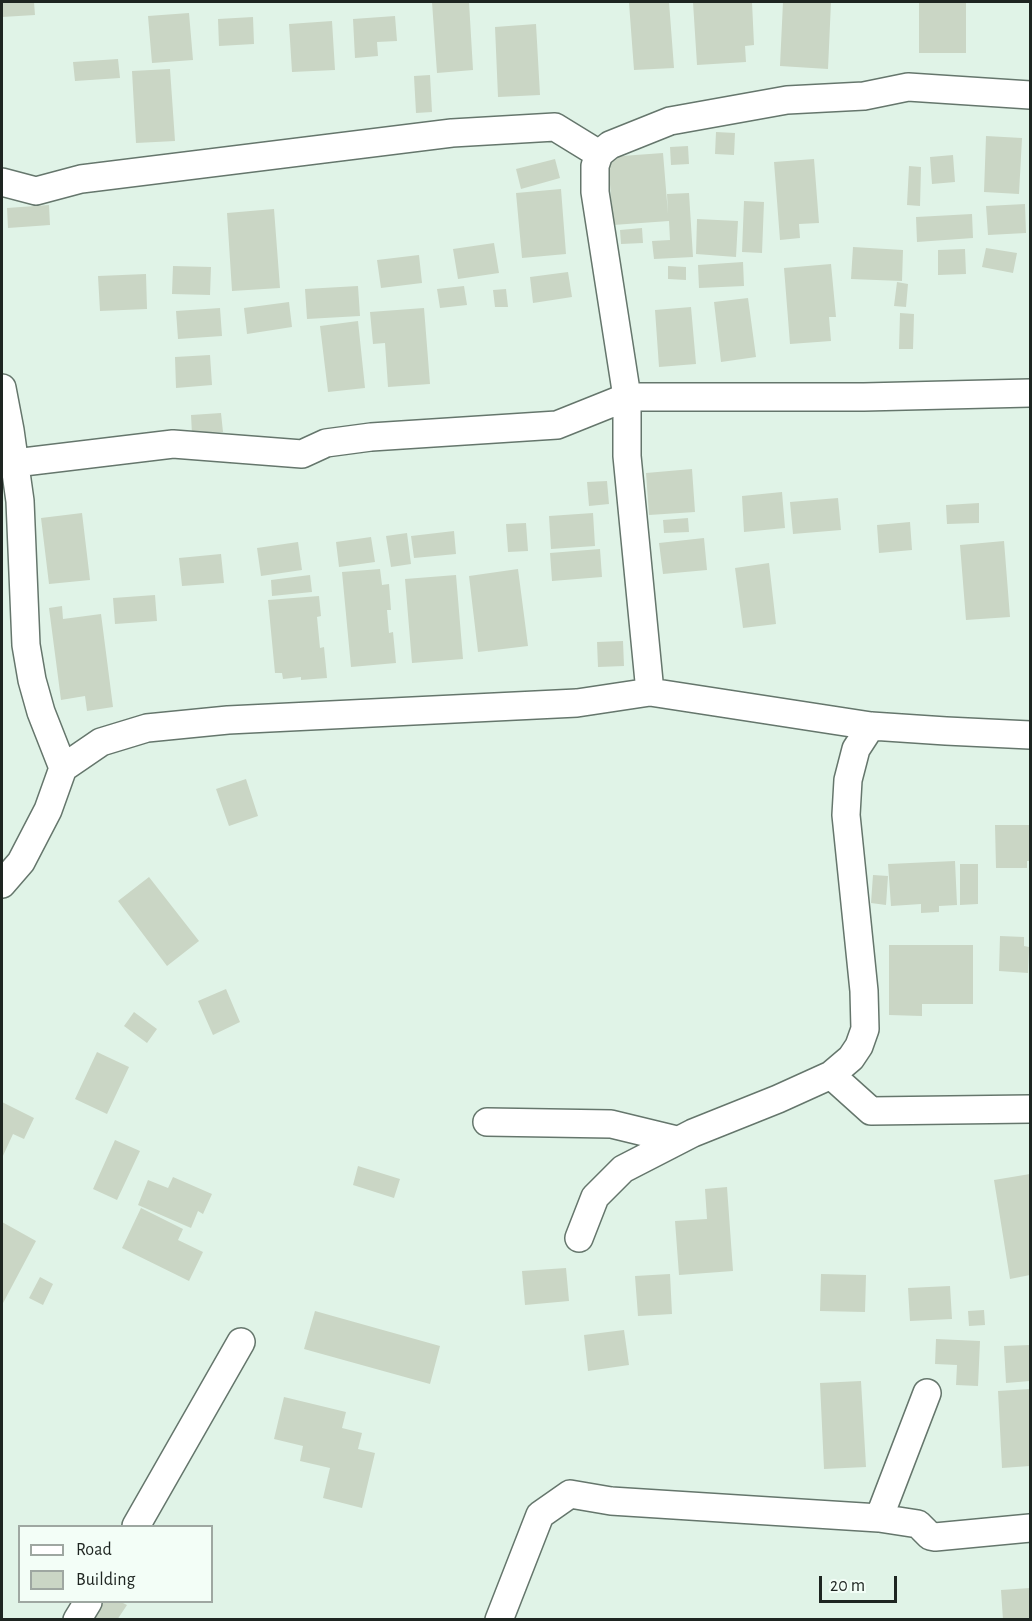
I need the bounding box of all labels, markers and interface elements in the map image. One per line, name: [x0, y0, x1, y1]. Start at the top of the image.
legend: [18, 1525, 213, 1603]
text: Road: [76, 1541, 112, 1559]
scale bar: [822, 1564, 900, 1602]
text: Building: [76, 1571, 135, 1589]
text: 20 m: [830, 1577, 865, 1595]

